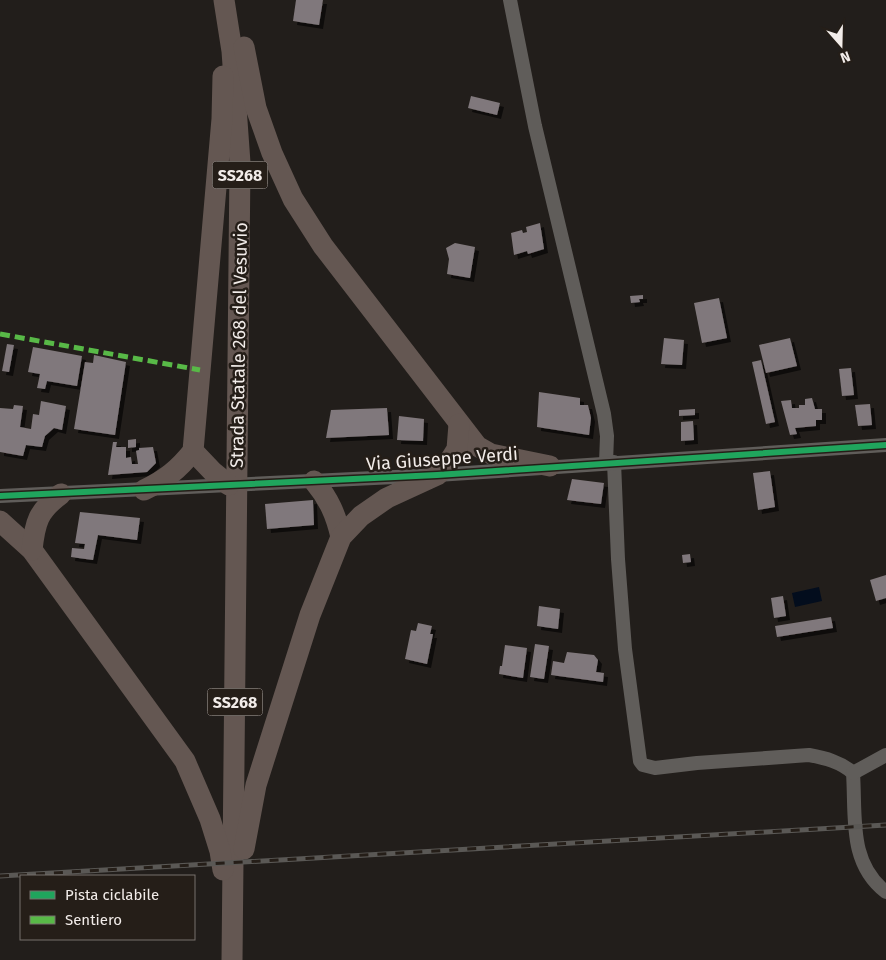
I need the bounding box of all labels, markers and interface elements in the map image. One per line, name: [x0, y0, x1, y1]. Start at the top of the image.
north arrow: [816, 20, 866, 70]
text: N: [838, 47, 853, 66]
road number: SS268: [212, 162, 268, 188]
street label: Strada Statale 268 del Vesuvio: [226, 222, 252, 468]
street label: Via Giuseppe Verdi: [365, 443, 519, 475]
road number: SS268: [208, 689, 262, 716]
legend: [20, 875, 195, 940]
text: Pista ciclabile: [65, 886, 159, 904]
text: Sentiero: [65, 911, 122, 929]

